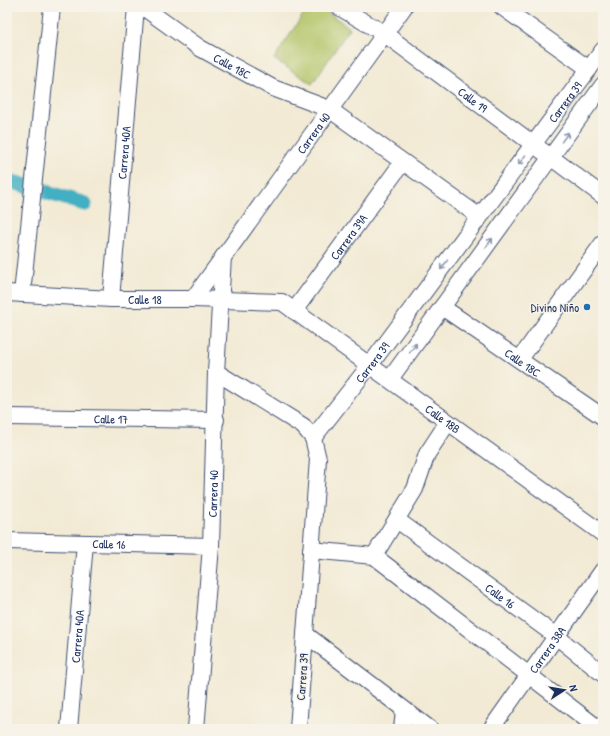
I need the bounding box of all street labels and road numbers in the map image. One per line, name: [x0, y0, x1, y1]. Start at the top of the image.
street label: Calle 18C: [211, 49, 254, 83]
street label: Carrera 39: [544, 77, 586, 126]
street label: Calle 19: [455, 83, 492, 116]
street label: Carrera 40: [292, 109, 334, 157]
street label: Carrera 40A: [113, 125, 134, 180]
street label: Carrera 39A: [326, 210, 371, 263]
street label: Calle 18: [128, 291, 162, 308]
street label: Carrera 39: [351, 338, 393, 386]
street label: Calle 18C: [502, 344, 545, 381]
street label: Calle 18B: [422, 400, 464, 437]
street label: Calle 17: [94, 410, 128, 427]
street label: Carrera 40: [203, 470, 222, 518]
street label: Calle 16: [92, 535, 126, 552]
street label: Calle 16: [482, 579, 519, 612]
street label: Carrera 40A: [66, 609, 88, 664]
street label: Carrera 38A: [524, 623, 569, 677]
street label: Carrera 39: [292, 652, 312, 701]

